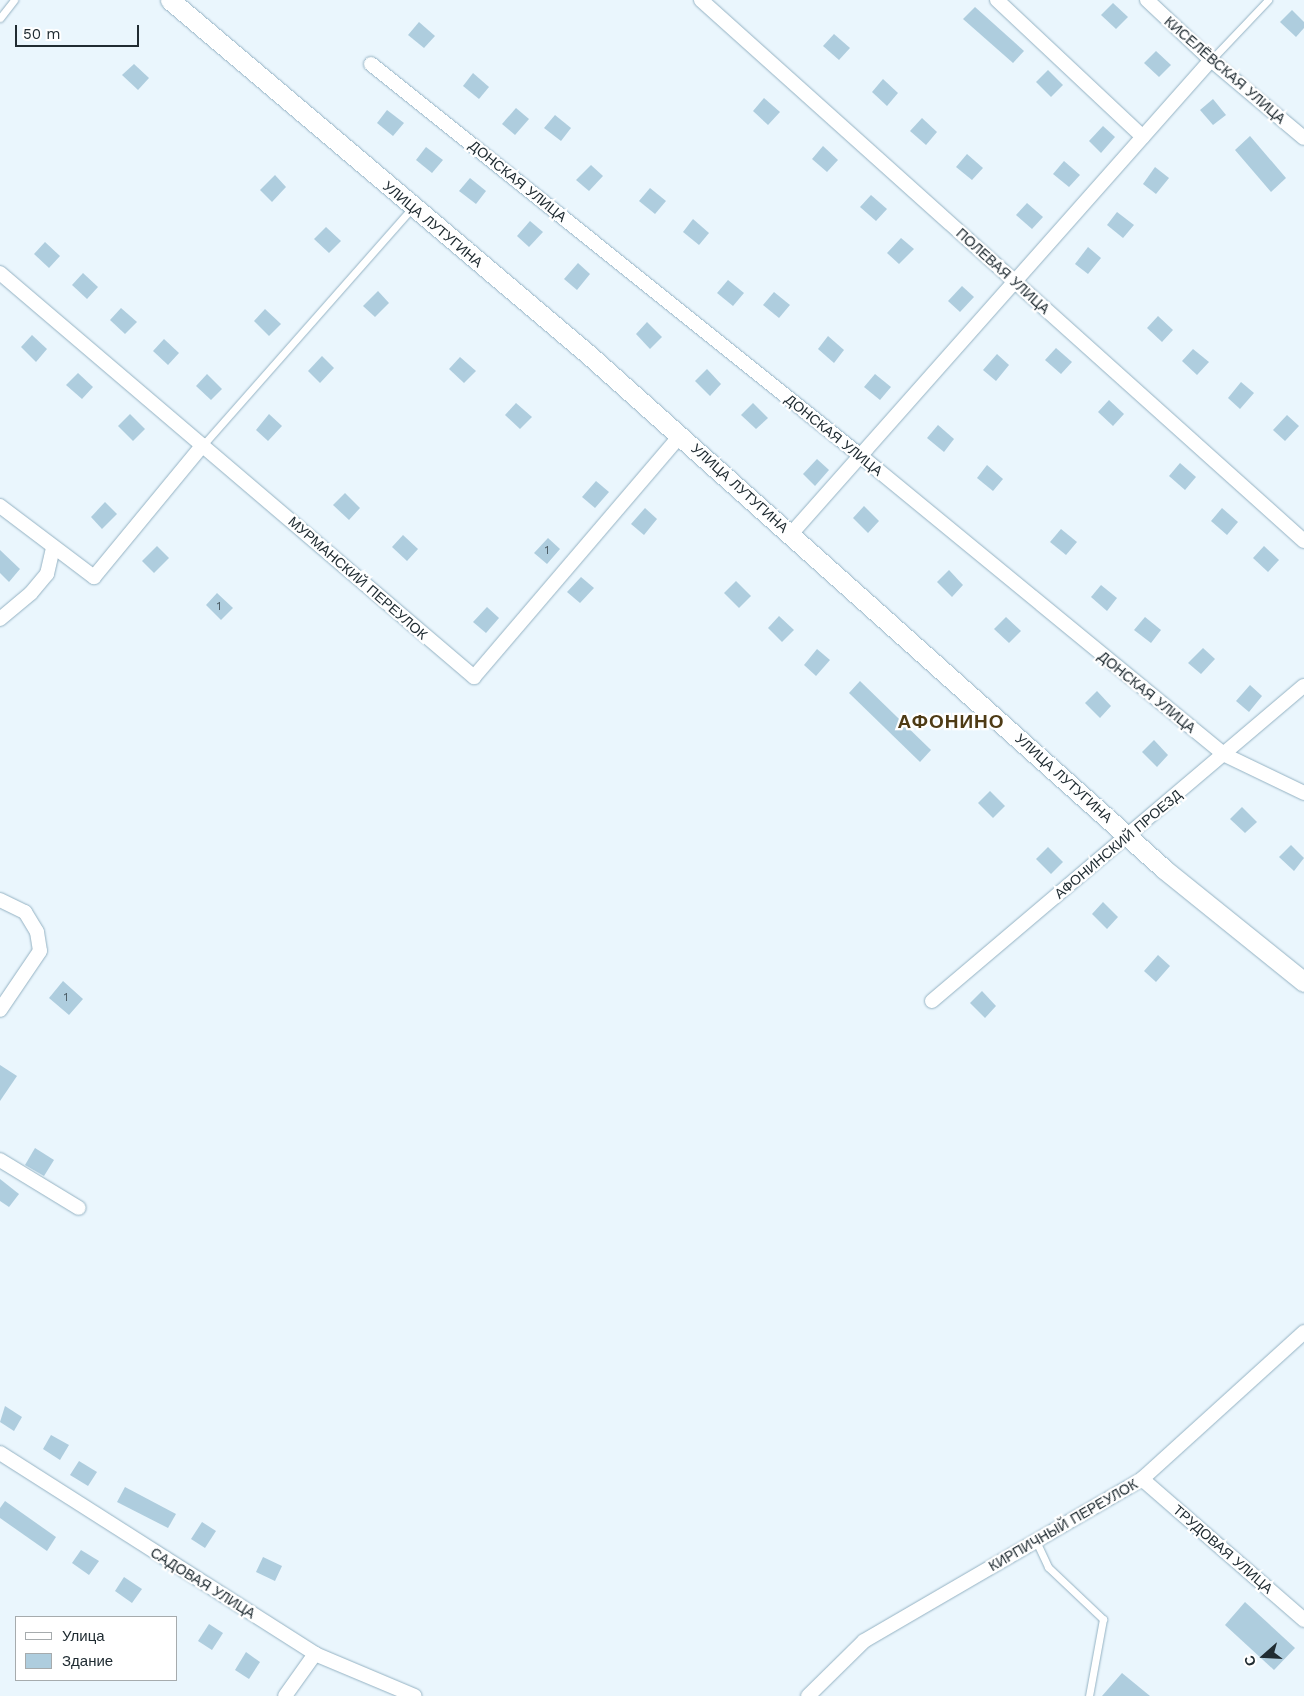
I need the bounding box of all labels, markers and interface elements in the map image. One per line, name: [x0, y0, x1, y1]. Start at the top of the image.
street label: КИСЕЛЁВСКАЯ УЛИЦА: [1161, 13, 1289, 127]
scale bar: [18, 15, 141, 47]
text: 50 m: [23, 25, 60, 43]
street label: ДОНСКАЯ УЛИЦА: [466, 137, 570, 225]
street label: УЛИЦА ЛУТУГИНА: [380, 177, 486, 271]
street label: ПОЛЕВАЯ УЛИЦА: [953, 225, 1053, 317]
street label: ДОНСКАЯ УЛИЦА: [782, 391, 886, 479]
street label: УЛИЦА ЛУТУГИНА: [688, 440, 792, 536]
street label: МУРМАНСКИЙ ПЕРЕУЛОК: [285, 513, 431, 643]
house number: 1: [545, 544, 549, 558]
house number: 1: [217, 600, 221, 614]
street label: ДОНСКАЯ УЛИЦА: [1095, 648, 1199, 736]
district label: АФОНИНО: [897, 711, 1005, 733]
street label: УЛИЦА ЛУТУГИНА: [1012, 730, 1116, 826]
street label: АФОНИНСКИЙ ПРОЕЗД: [1051, 786, 1185, 902]
house number: 1: [64, 991, 68, 1005]
street label: КИРПИЧНЫЙ ПЕРЕУЛОК: [986, 1475, 1140, 1575]
street label: ТРУДОВАЯ УЛИЦА: [1170, 1501, 1276, 1597]
street label: САДОВАЯ УЛИЦА: [147, 1544, 259, 1622]
legend: [15, 1616, 178, 1681]
text: Улица: [62, 1627, 105, 1645]
north arrow: [1239, 1631, 1289, 1681]
text: Здание: [62, 1652, 113, 1670]
text: С: [1241, 1653, 1259, 1668]

